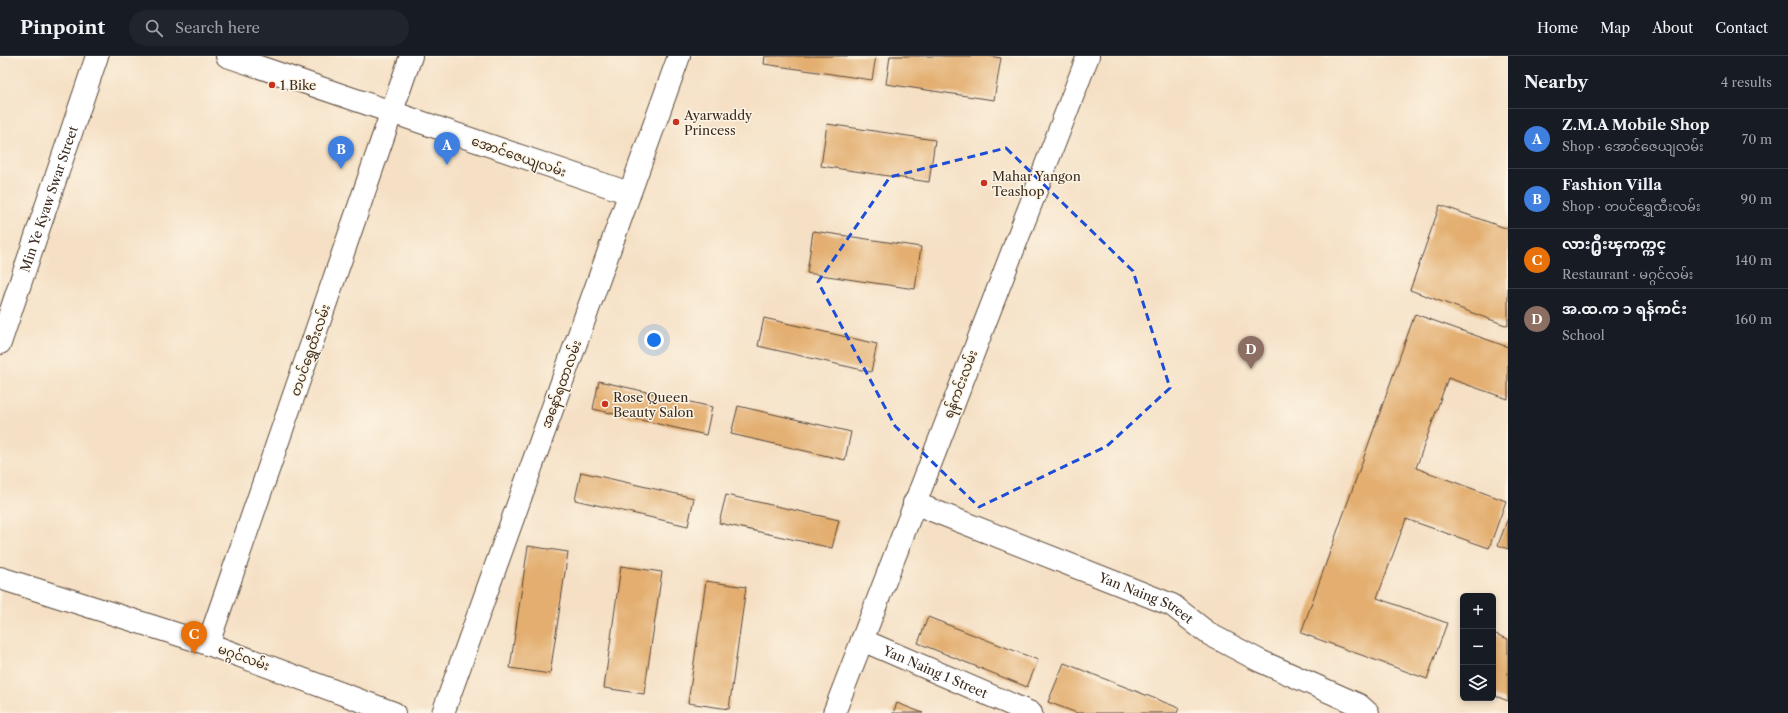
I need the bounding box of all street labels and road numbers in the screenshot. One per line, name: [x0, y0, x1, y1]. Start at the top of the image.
street label: Min Ye Kyaw Swar Street: [17, 123, 81, 274]
street label: အောင်ဇေယျလမ်း: [469, 132, 568, 183]
street label: တပင်ရွှေထီးလမ်း: [287, 302, 336, 399]
street label: အနော်ရထာလမ်း: [538, 338, 587, 431]
street label: ရန်ကင်းလမ်း: [940, 348, 983, 421]
street label: Yan Naing Street: [1096, 569, 1197, 627]
street label: မဂ္ဂင်လမ်း: [214, 640, 272, 678]
street label: Yan Naing 1 Street: [880, 642, 990, 701]

